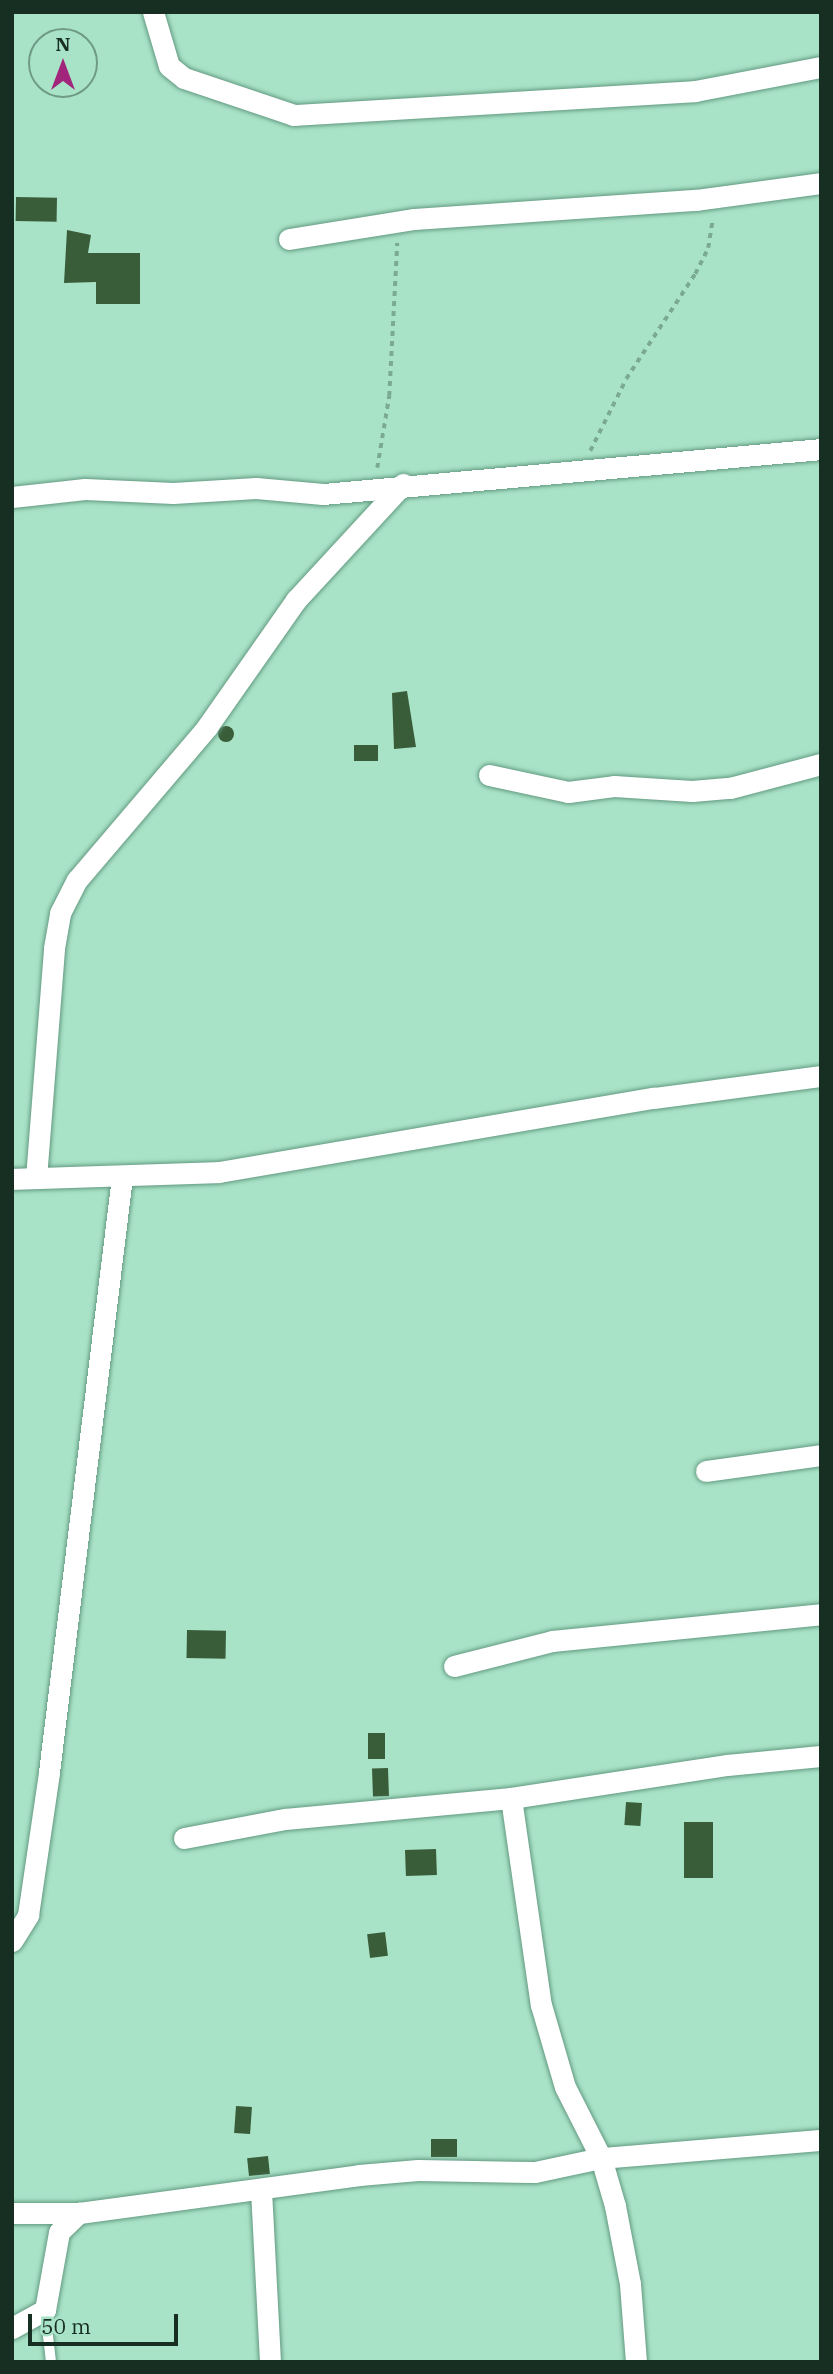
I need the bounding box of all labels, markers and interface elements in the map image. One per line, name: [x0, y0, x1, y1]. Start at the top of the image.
north arrow: [28, 28, 98, 98]
text: N: [55, 32, 71, 56]
scale bar: [32, 2300, 182, 2344]
text: 50 m: [41, 2312, 91, 2340]

